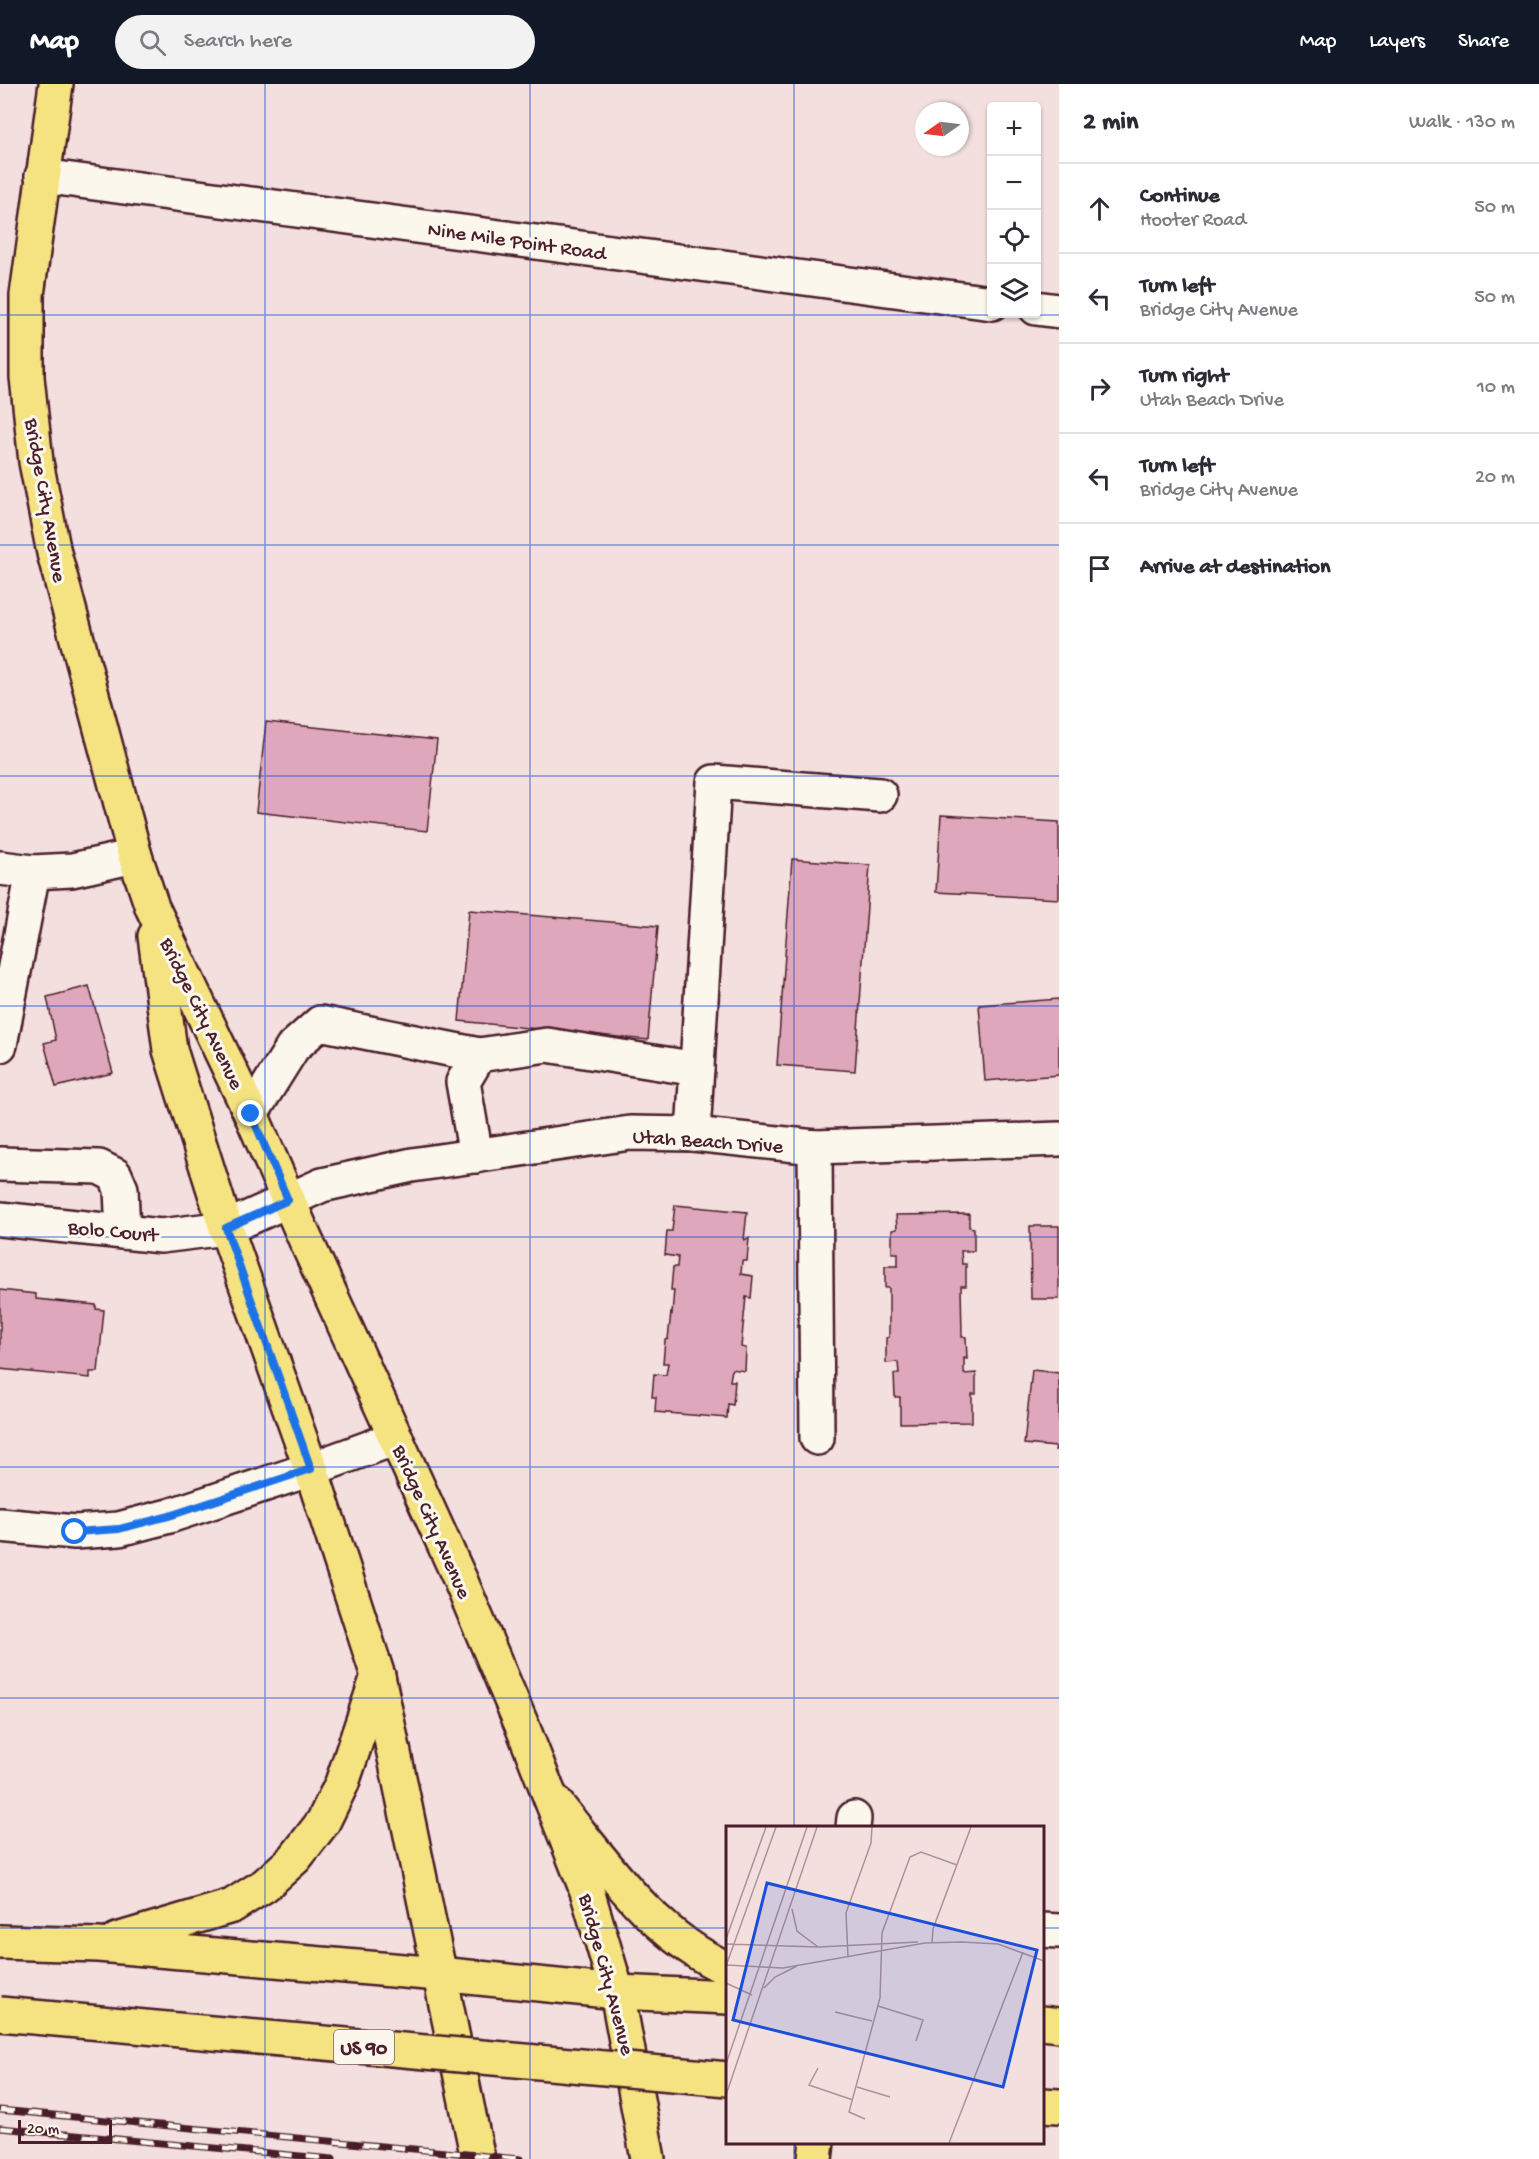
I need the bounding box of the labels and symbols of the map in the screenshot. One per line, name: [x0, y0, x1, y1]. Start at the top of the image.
north arrow: [915, 102, 969, 156]
street label: Nine Mile Point Road: [426, 219, 609, 269]
street label: Bridge City Avenue: [17, 416, 70, 586]
street label: Bridge City Avenue: [152, 934, 248, 1096]
route end: [237, 1100, 263, 1126]
street label: Utah Beach Drive: [632, 1126, 785, 1161]
street label: Bolo Court: [66, 1217, 161, 1250]
street label: Bridge City Avenue: [384, 1441, 475, 1604]
route start: [61, 1518, 87, 1544]
inset map: [726, 1826, 1044, 2144]
street label: Bridge City Avenue: [571, 1891, 638, 2059]
road number: US 90: [334, 2030, 394, 2064]
scale bar: [18, 2117, 112, 2144]

